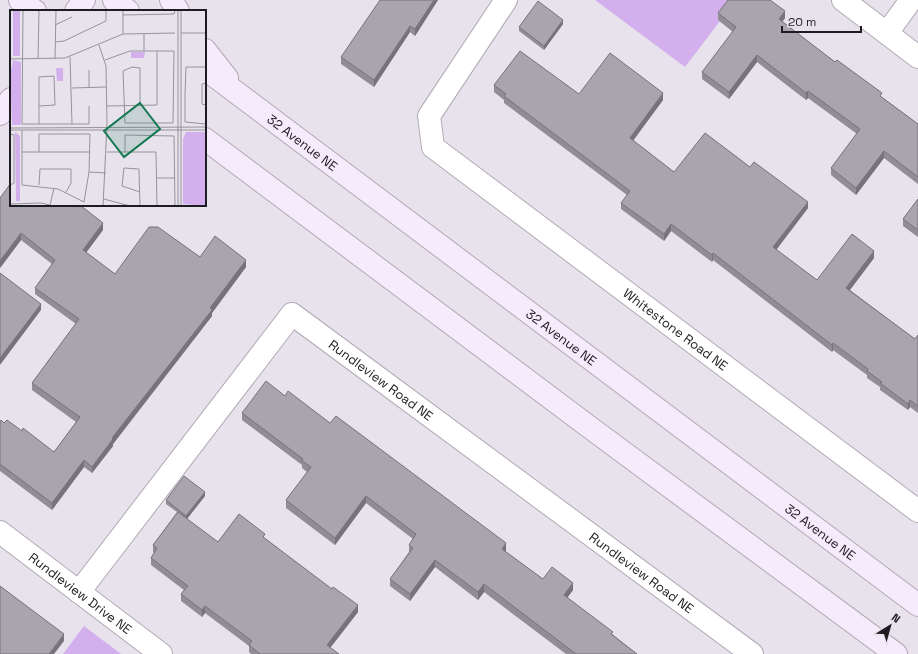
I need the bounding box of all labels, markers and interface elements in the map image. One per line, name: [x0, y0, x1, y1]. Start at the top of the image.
scale bar: [782, 8, 861, 34]
inset map: [10, 10, 206, 206]
text: 20 m: [788, 14, 816, 30]
street label: 32 Avenue NE: [264, 110, 341, 174]
street label: Whitestone Road NE: [620, 284, 732, 374]
street label: 32 Avenue NE: [523, 305, 600, 369]
street label: Rundleview Road NE: [325, 336, 437, 424]
street label: 32 Avenue NE: [782, 500, 859, 564]
street label: Rundleview Road NE: [586, 528, 697, 617]
street label: Rundleview Drive NE: [25, 548, 136, 638]
north arrow: [870, 606, 910, 646]
text: N: [889, 610, 903, 626]

